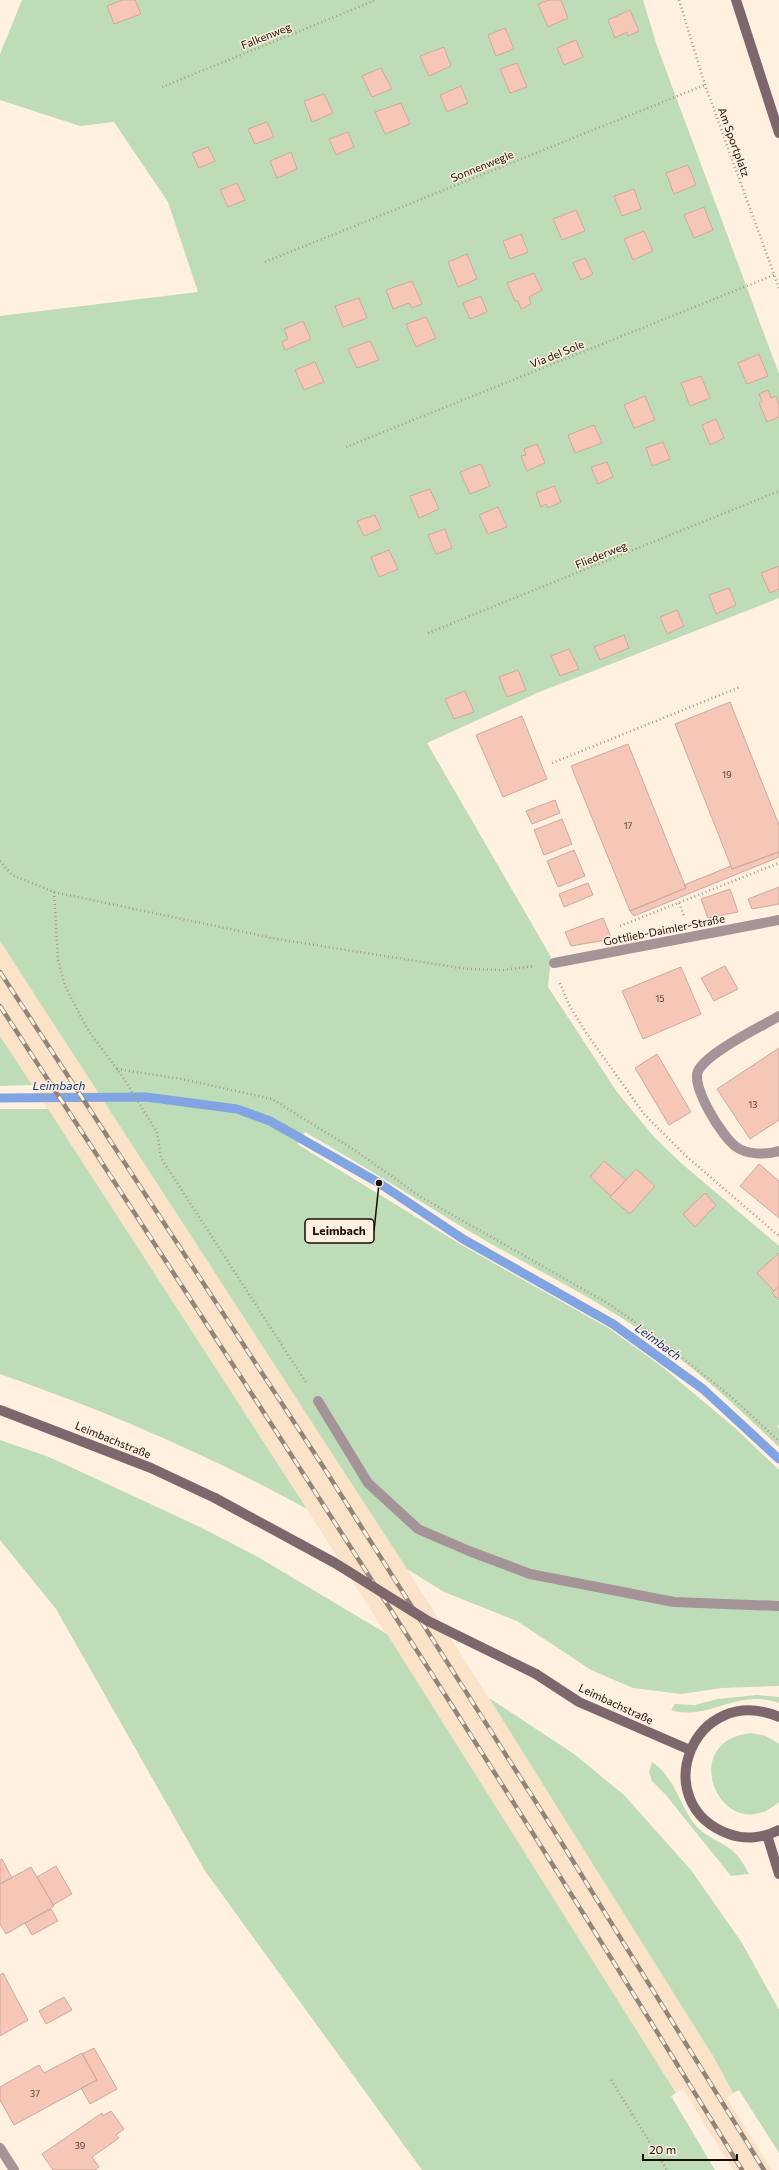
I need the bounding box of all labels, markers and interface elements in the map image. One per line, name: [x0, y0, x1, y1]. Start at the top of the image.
street label: Falkenweg: [239, 20, 293, 51]
street label: Am Sportplatz: [716, 105, 753, 179]
street label: Sonnenwegle: [449, 147, 515, 184]
street label: Via del Sole: [528, 337, 586, 370]
street label: Fliederweg: [573, 538, 629, 571]
house number: 19: [722, 769, 732, 780]
house number: 17: [624, 820, 633, 831]
street label: Gottlieb-Daimler-Straße: [602, 911, 726, 948]
house number: 15: [655, 993, 665, 1004]
water label: Leimbach: [33, 1078, 86, 1092]
house number: 13: [749, 1099, 757, 1110]
callout: Leimbach: [305, 1219, 374, 1243]
text: Leimbach: [312, 1223, 366, 1237]
water label: Leimbach: [633, 1320, 684, 1362]
street label: Leimbachstraße: [73, 1418, 153, 1461]
street label: Leimbachstraße: [577, 1681, 656, 1727]
house number: 37: [30, 2088, 40, 2099]
scale bar: [643, 2136, 737, 2162]
house number: 39: [75, 2140, 85, 2151]
text: 20 m: [649, 2142, 676, 2156]

